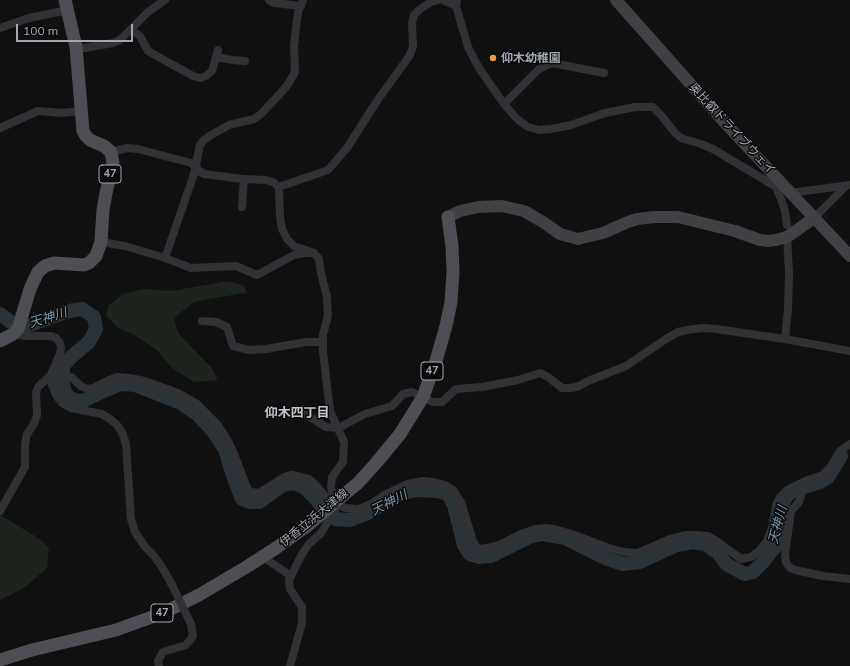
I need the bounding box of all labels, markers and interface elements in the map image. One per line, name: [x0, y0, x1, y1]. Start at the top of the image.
scale bar: [18, 16, 135, 42]
text: 100 m: [23, 23, 58, 38]
place label: 仰木幼稚園: [501, 51, 561, 65]
marker: 仰木幼稚園: [488, 53, 498, 63]
street label: 奥比叡ドライブウェイ: [686, 80, 778, 178]
road number: 47: [99, 165, 121, 183]
water label: 天神川: [27, 305, 69, 331]
road number: 47: [421, 362, 443, 380]
district label: 仰木四丁目: [265, 405, 329, 421]
street label: 伊香立浜大津線: [277, 486, 351, 550]
water label: 天神川: [368, 487, 410, 519]
water label: 天神川: [765, 504, 791, 546]
road number: 47: [151, 604, 173, 622]

